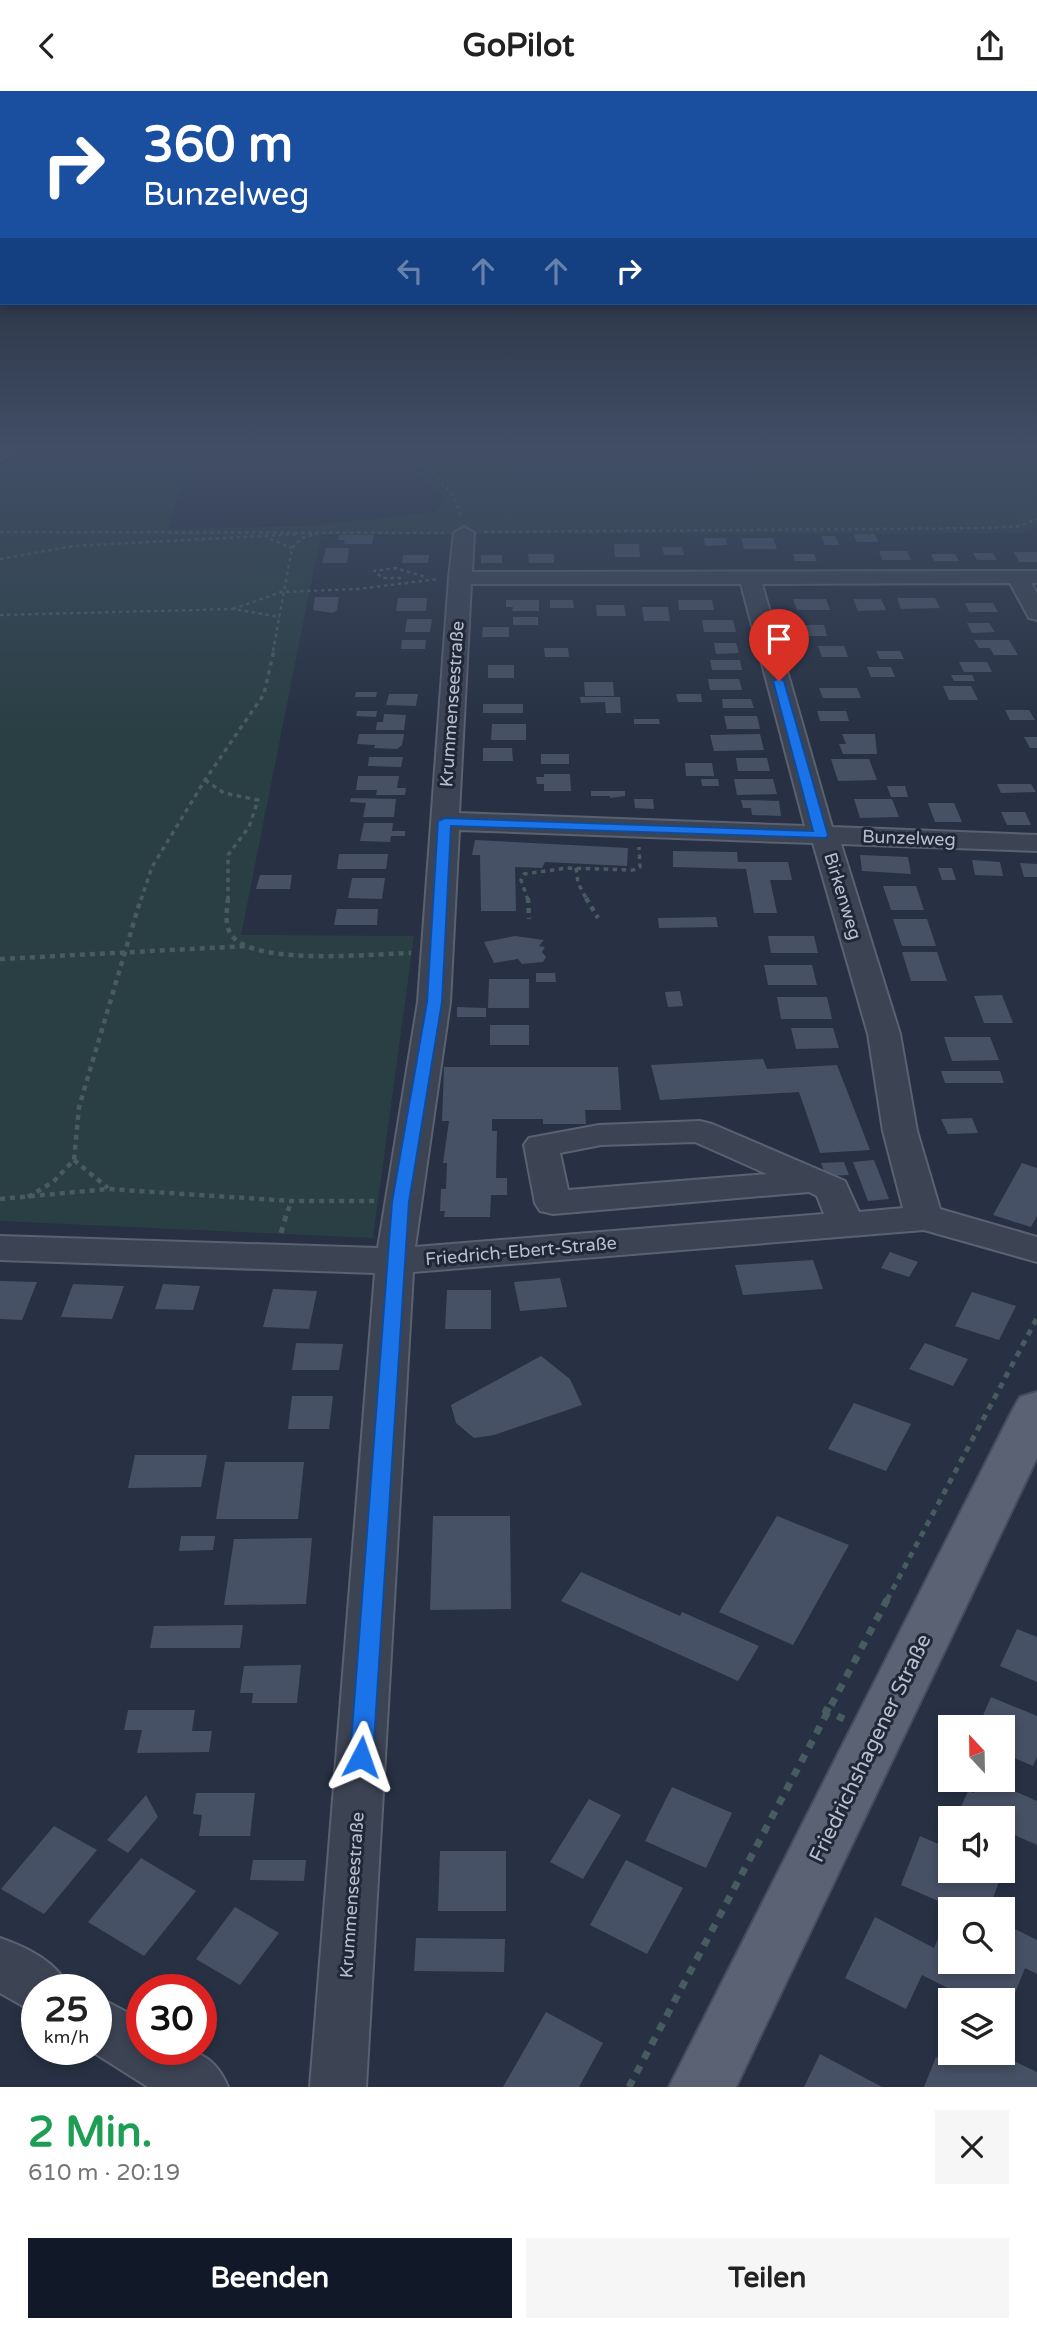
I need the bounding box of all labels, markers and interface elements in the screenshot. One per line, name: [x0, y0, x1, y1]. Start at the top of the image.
icon: back: [28, 27, 66, 65]
text: GoPilot: [463, 27, 574, 65]
icon: share: [971, 27, 1009, 65]
text: 360 m: [143, 116, 293, 175]
icon: right: [28, 119, 119, 210]
text: Bunzelweg: [143, 176, 309, 214]
icon: left: [391, 252, 429, 290]
icon: ahead: [464, 252, 502, 290]
icon: ahead: [537, 252, 575, 290]
icon: right: [610, 252, 648, 290]
pin: [749, 609, 809, 681]
street label: Krummenseestraße: [435, 620, 469, 788]
icon: arrive: [760, 620, 798, 658]
street label: Bunzelweg: [862, 825, 956, 851]
street label: Birkenweg: [819, 850, 867, 942]
street label: Friedrich-Ebert-Straße: [424, 1232, 618, 1270]
street label: Friedrichshagener Straße: [804, 1630, 937, 1866]
north arrow: [938, 1715, 1015, 1792]
map controls: [938, 1715, 1015, 2065]
position arrow: [324, 1720, 398, 1794]
button: sound: [938, 1806, 1015, 1883]
street label: Krummenseestraße: [335, 1811, 369, 1979]
button: search: [938, 1897, 1015, 1974]
speed limit sign: 30: [126, 1974, 217, 2065]
button: layers: [938, 1988, 1015, 2065]
text: 25: [45, 1989, 88, 2031]
text: km/h: [44, 2026, 89, 2048]
text: 2 Min.: [28, 2107, 152, 2158]
button: close: [935, 2110, 1009, 2184]
text: 610 m · 20:19: [28, 2159, 180, 2187]
button: Beenden: [28, 2238, 512, 2318]
button: Teilen: [526, 2238, 1009, 2318]

